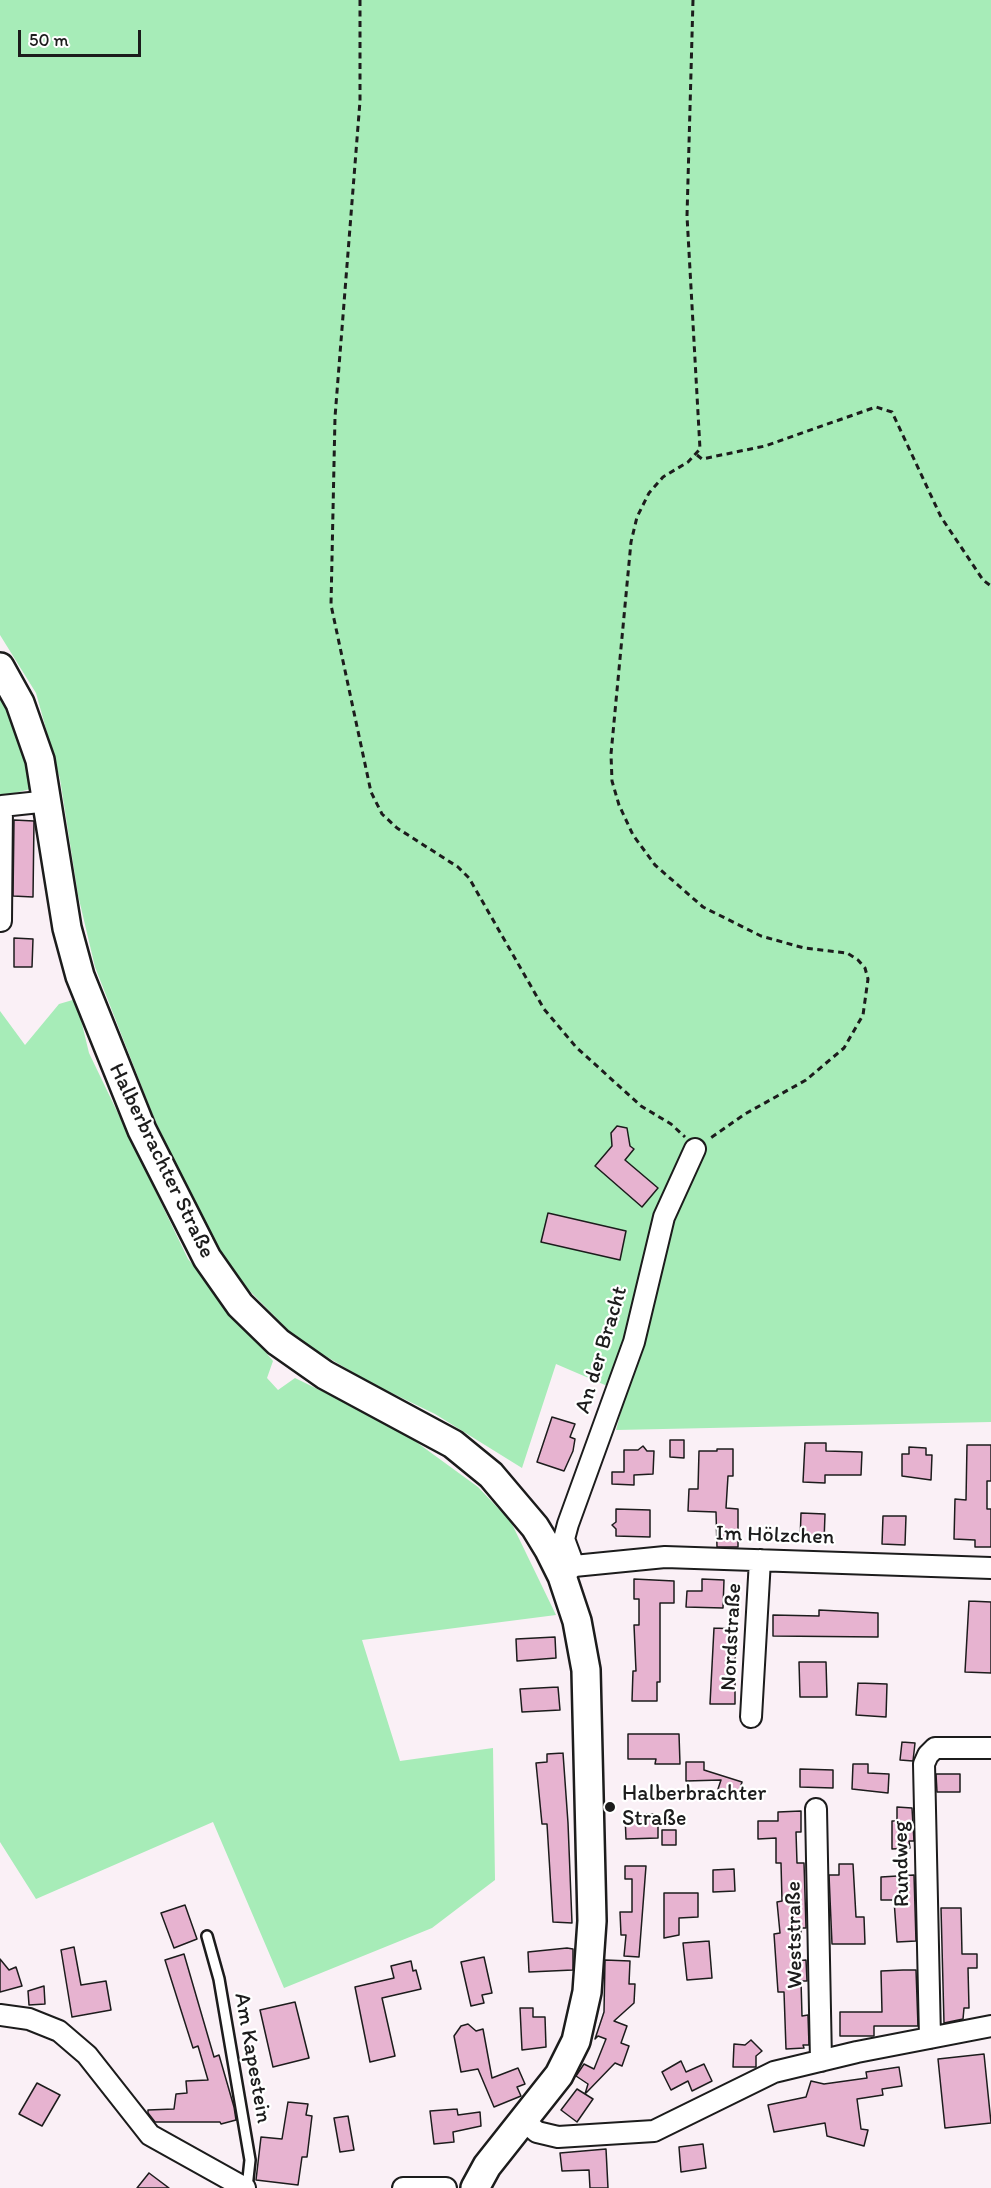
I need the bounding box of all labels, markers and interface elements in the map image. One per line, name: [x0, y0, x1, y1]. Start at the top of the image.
scale bar: [21, 18, 144, 56]
text: 50 m: [29, 29, 69, 51]
street label: Halberbrachter Straße: [102, 1059, 220, 1263]
street label: An der Bracht: [570, 1283, 634, 1417]
street label: Im Hölzchen: [715, 1521, 835, 1551]
street label: Nordstraße: [716, 1582, 748, 1692]
place label: Halberbrachter Straße: [622, 1781, 766, 1832]
marker: Halberbrachter Straße: [603, 1800, 617, 1814]
street label: Rundweg: [888, 1821, 916, 1907]
street label: Weststraße: [781, 1881, 809, 1989]
street label: Am Kapestein: [228, 1991, 276, 2125]

